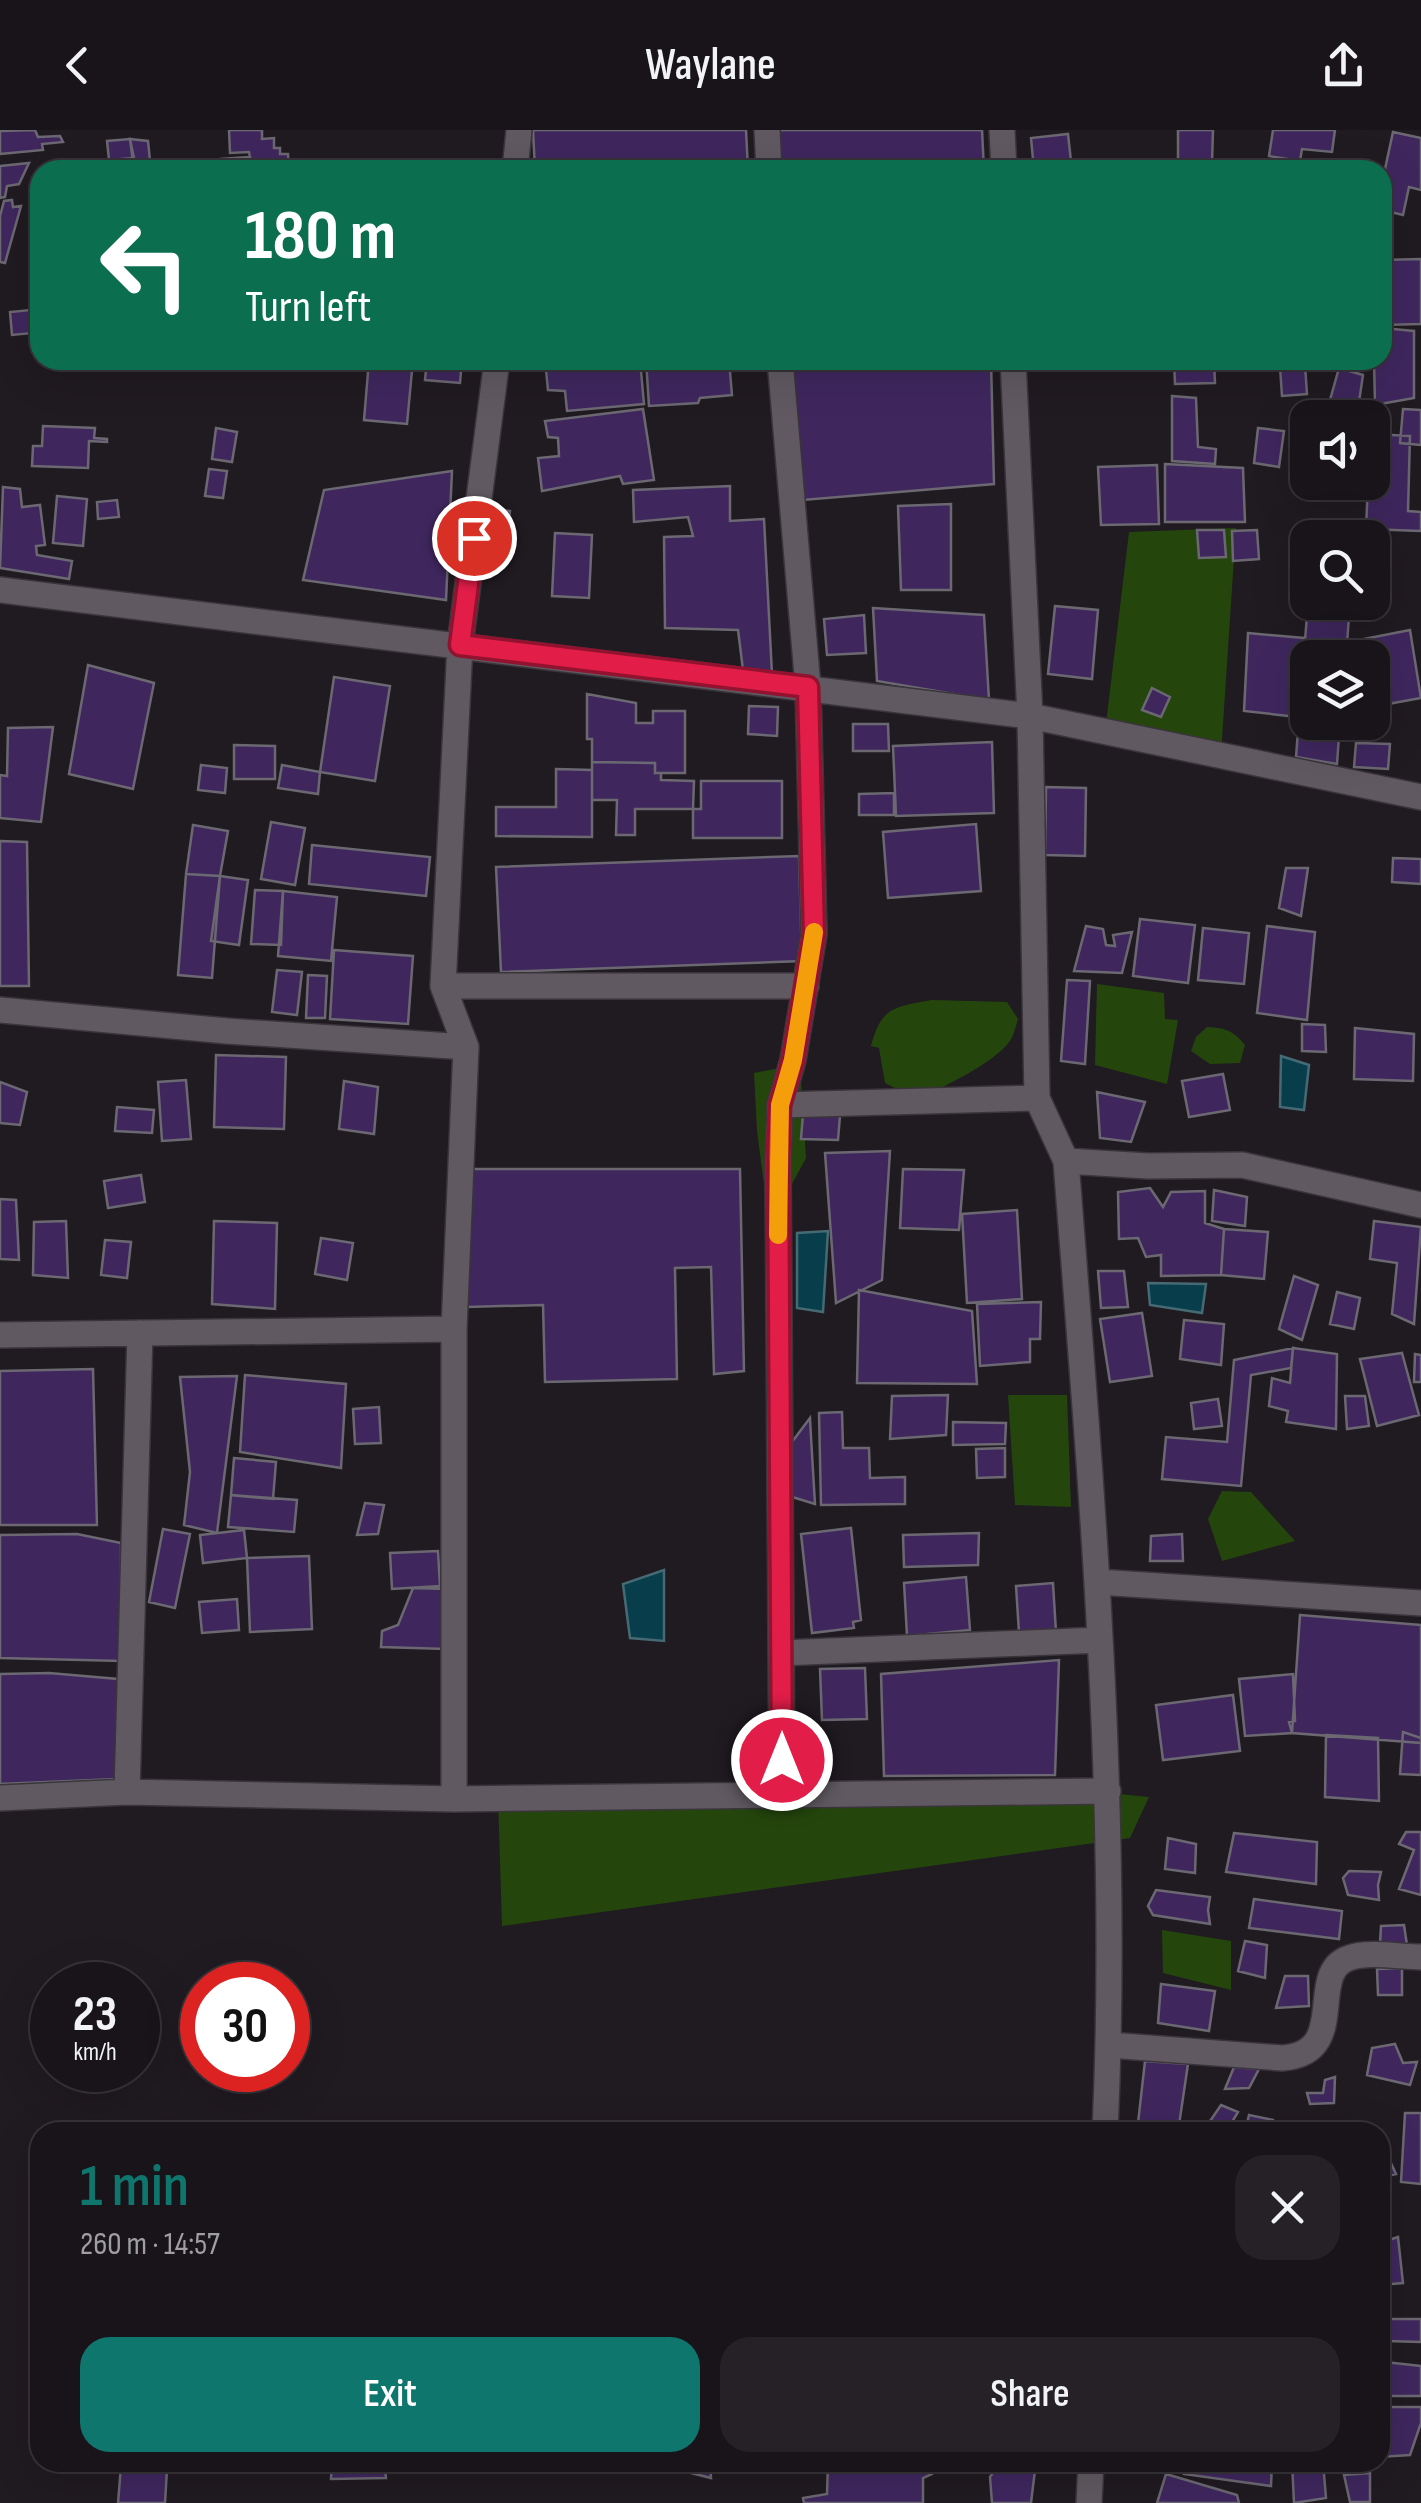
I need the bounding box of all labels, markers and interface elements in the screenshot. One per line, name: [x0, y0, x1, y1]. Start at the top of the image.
icon: back: [50, 38, 105, 93]
text: Waylane: [645, 38, 776, 93]
icon: share: [1316, 38, 1371, 93]
text: 180 m: [245, 195, 396, 279]
icon: left: [80, 200, 210, 330]
text: Turn left: [245, 280, 371, 335]
map controls: [1290, 400, 1390, 740]
button: sound: [1290, 400, 1390, 500]
pin: [432, 496, 517, 581]
icon: arrive: [447, 511, 502, 566]
button: search: [1290, 520, 1390, 620]
button: layers: [1290, 640, 1390, 740]
position arrow: [730, 1708, 834, 1812]
speed limit sign: 30: [180, 1962, 310, 2092]
text: 23: [73, 1985, 117, 2045]
text: km/h: [73, 2037, 117, 2068]
text: 1 min: [80, 2151, 189, 2223]
button: close: [1235, 2155, 1340, 2260]
text: 260 m · 14:57: [80, 2225, 220, 2264]
button: Exit: [80, 2337, 700, 2452]
button: Share: [720, 2337, 1340, 2452]

